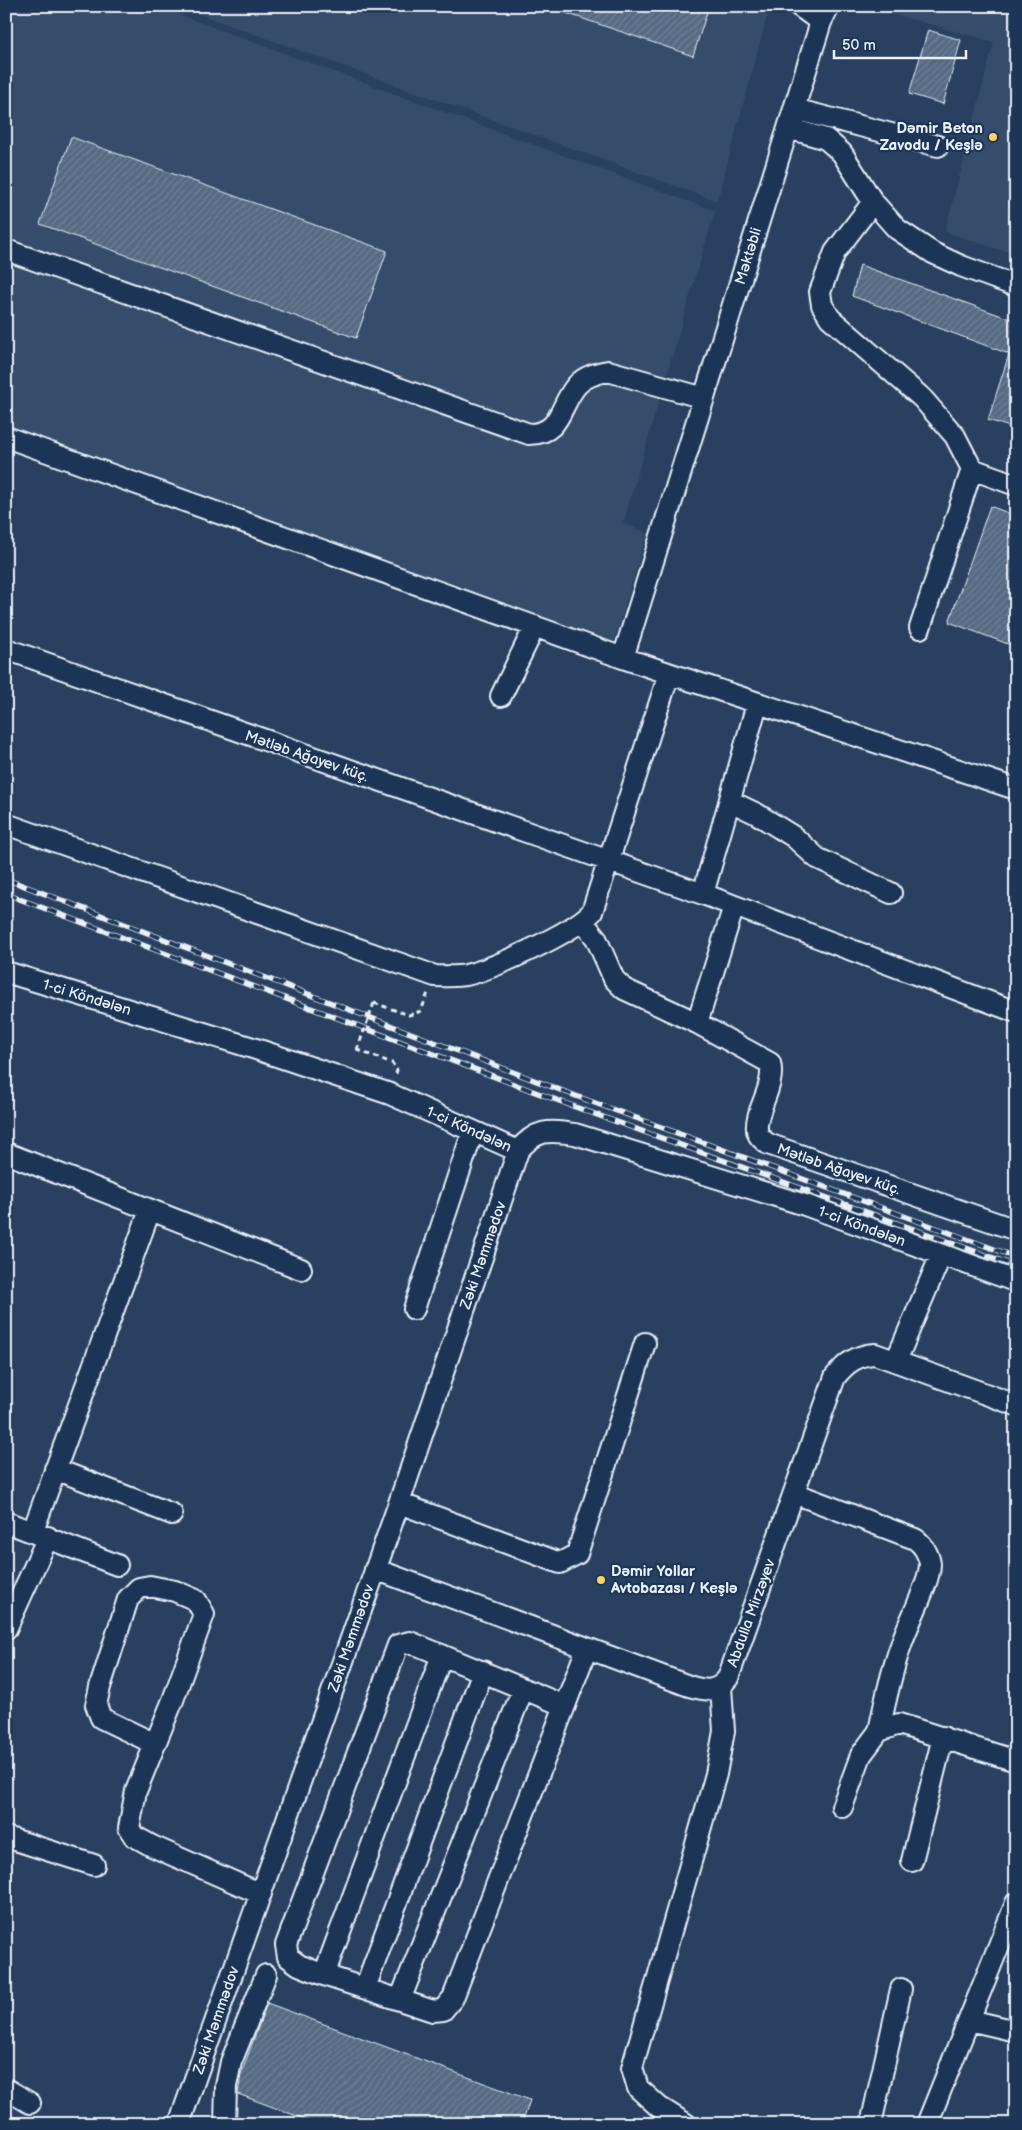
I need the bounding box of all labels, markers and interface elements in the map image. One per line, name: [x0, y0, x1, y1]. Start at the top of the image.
scale bar: [834, 28, 967, 60]
text: 50 m: [842, 36, 876, 55]
place label: Dəmir Beton Zavodu / Keşlə: [880, 119, 983, 155]
marker: Dəmir Beton Zavodu / Keşlə: [987, 131, 999, 143]
street label: Məktəbli: [731, 225, 766, 287]
street label: Mətləb Ağayev küç.: [242, 726, 371, 787]
street label: 1-ci Köndələn: [40, 975, 133, 1020]
street label: 1-ci Köndələn: [423, 1102, 514, 1157]
street label: Mətləb Ağayev küç.: [774, 1139, 903, 1200]
street label: Zəki Məmmədov: [456, 1198, 511, 1313]
street label: 1-ci Köndələn: [816, 1202, 908, 1251]
street label: Abdulla Mirzəyev: [723, 1556, 780, 1670]
place label: Dəmir Yollar Avtobazası / Keşlə: [610, 1562, 738, 1598]
marker: Dəmir Yollar Avtobazası / Keşlə: [595, 1574, 607, 1586]
street label: Zəki Məmmədov: [324, 1581, 379, 1696]
street label: Zəki Məmmədov: [189, 1963, 244, 2078]

